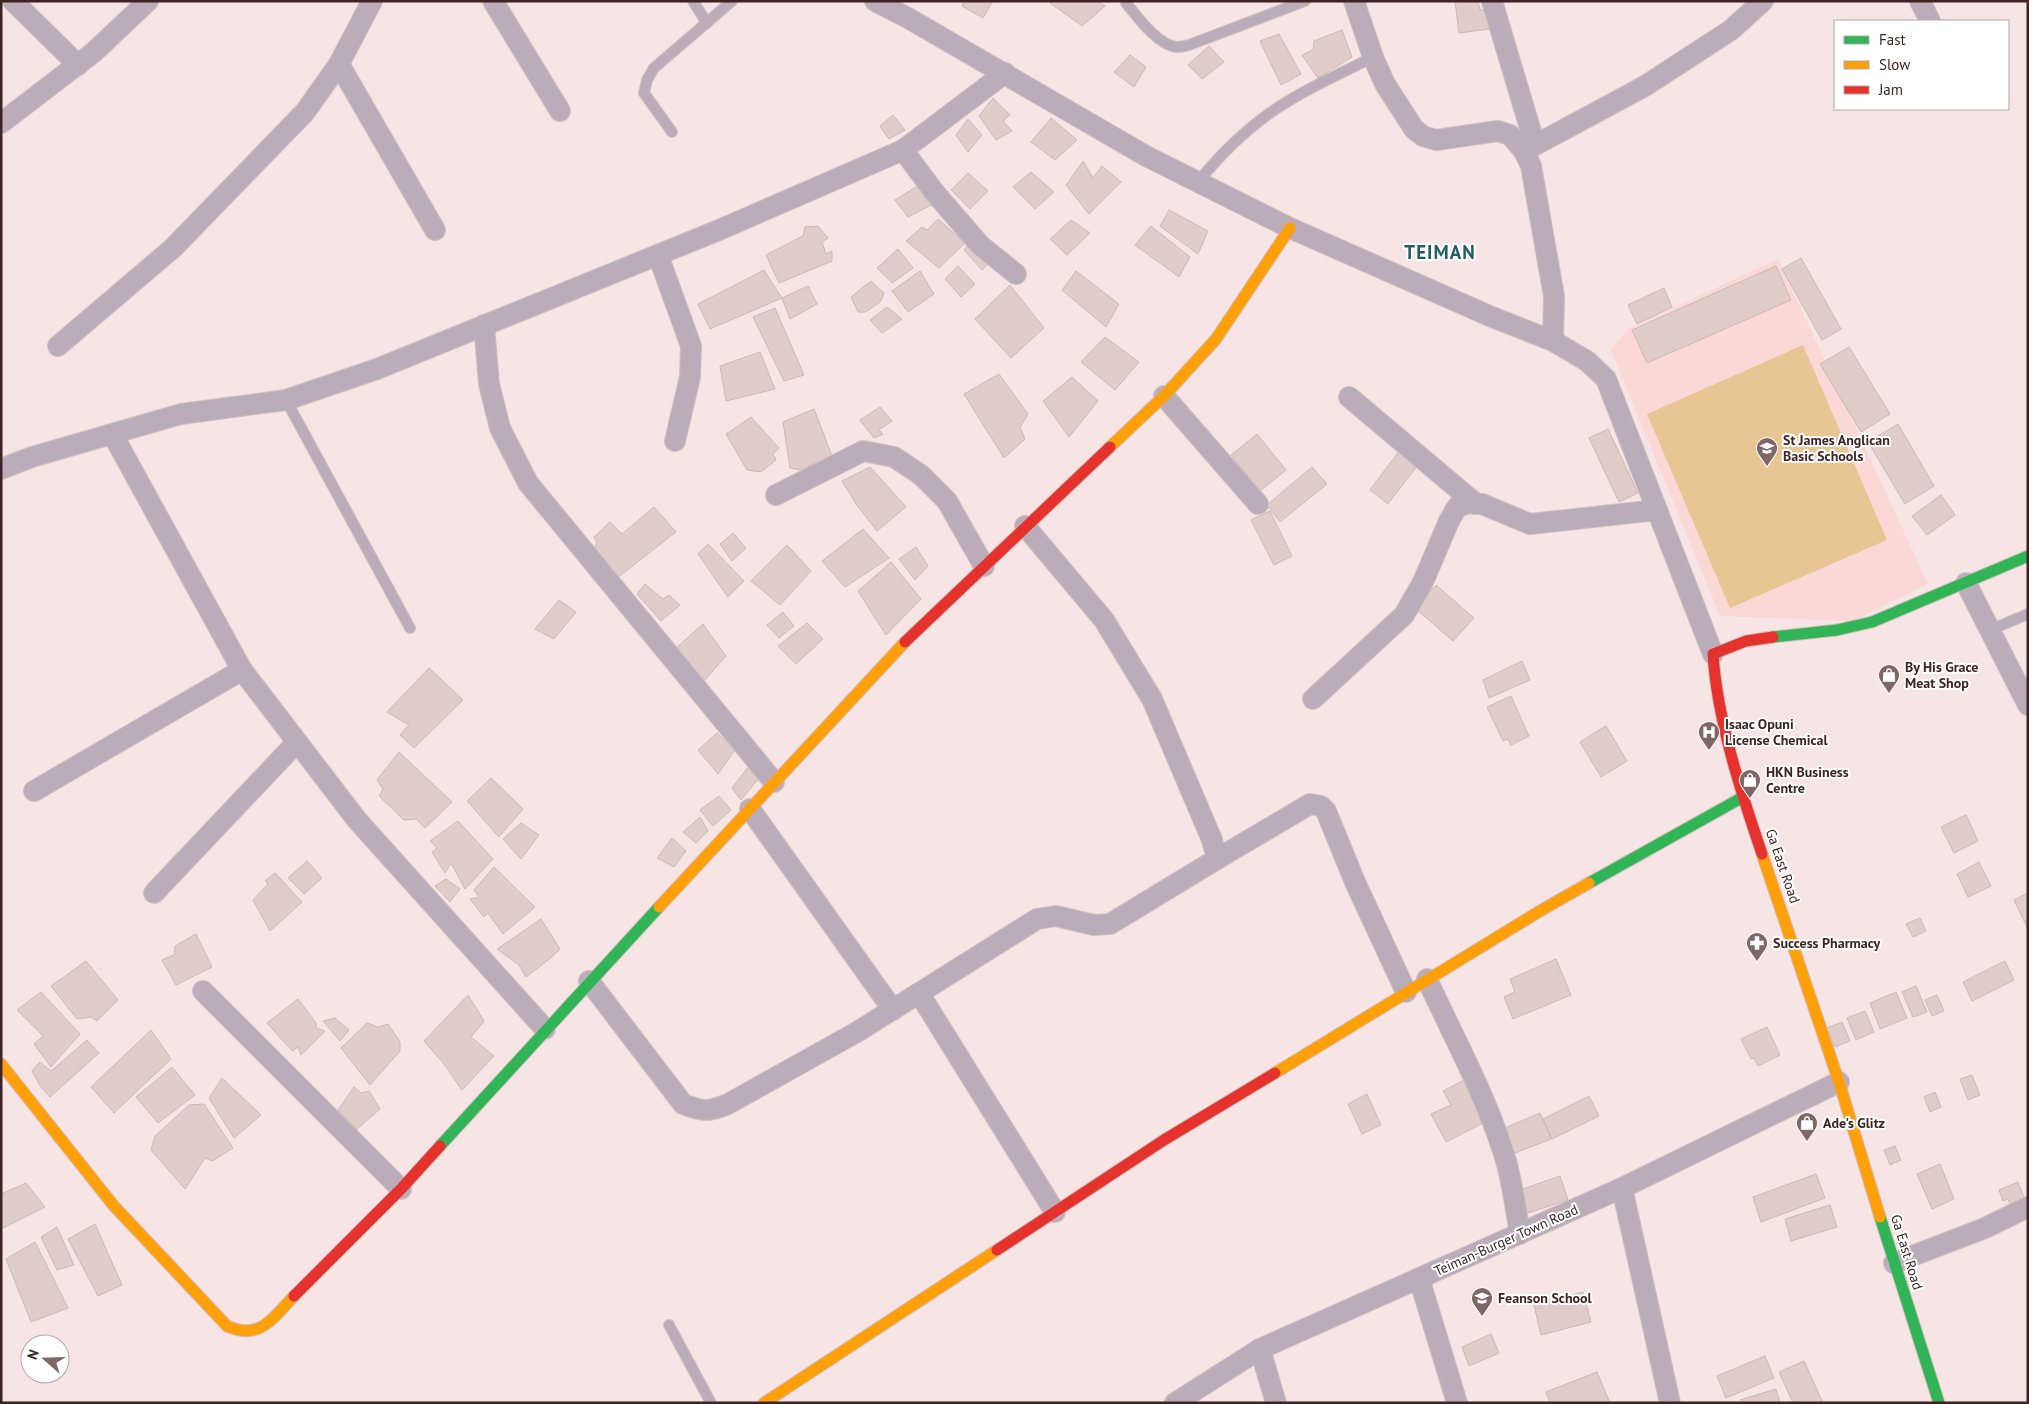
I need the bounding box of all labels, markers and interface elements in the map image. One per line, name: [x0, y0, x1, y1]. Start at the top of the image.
legend: [1834, 20, 2009, 110]
text: Fast: [1879, 30, 1906, 49]
text: Slow: [1879, 55, 1910, 74]
text: Jam: [1878, 80, 1903, 99]
district label: TEIMAN: [1404, 240, 1476, 264]
place label: St James Anglican Basic Schools: [1783, 431, 1890, 465]
school or university icon: St James Anglican Basic Schools: [1755, 436, 1779, 467]
place label: By His Grace Meat Shop: [1905, 658, 1978, 692]
shop icon: By His Grace Meat Shop: [1877, 663, 1901, 694]
place label: Isaac Opuni License Chemical: [1725, 715, 1829, 749]
hospital icon: Isaac Opuni License Chemical: [1697, 720, 1721, 751]
place label: HKN Business Centre: [1766, 763, 1849, 797]
shop icon: HKN Business Centre: [1738, 768, 1762, 799]
street label: Ga East Road: [1762, 826, 1804, 906]
pharmacy icon: Success Pharmacy: [1745, 931, 1769, 962]
place label: Success Pharmacy: [1773, 934, 1881, 952]
shop icon: Ade's Glitz: [1795, 1111, 1819, 1142]
place label: Ade's Glitz: [1823, 1114, 1885, 1132]
street label: Teiman-Burger Town Road: [1431, 1200, 1581, 1280]
street label: Ga East Road: [1887, 1212, 1927, 1292]
school or university icon: Feanson School: [1470, 1286, 1494, 1317]
place label: Feanson School: [1498, 1289, 1593, 1307]
north arrow: [20, 1334, 70, 1384]
text: N: [23, 1347, 43, 1362]

